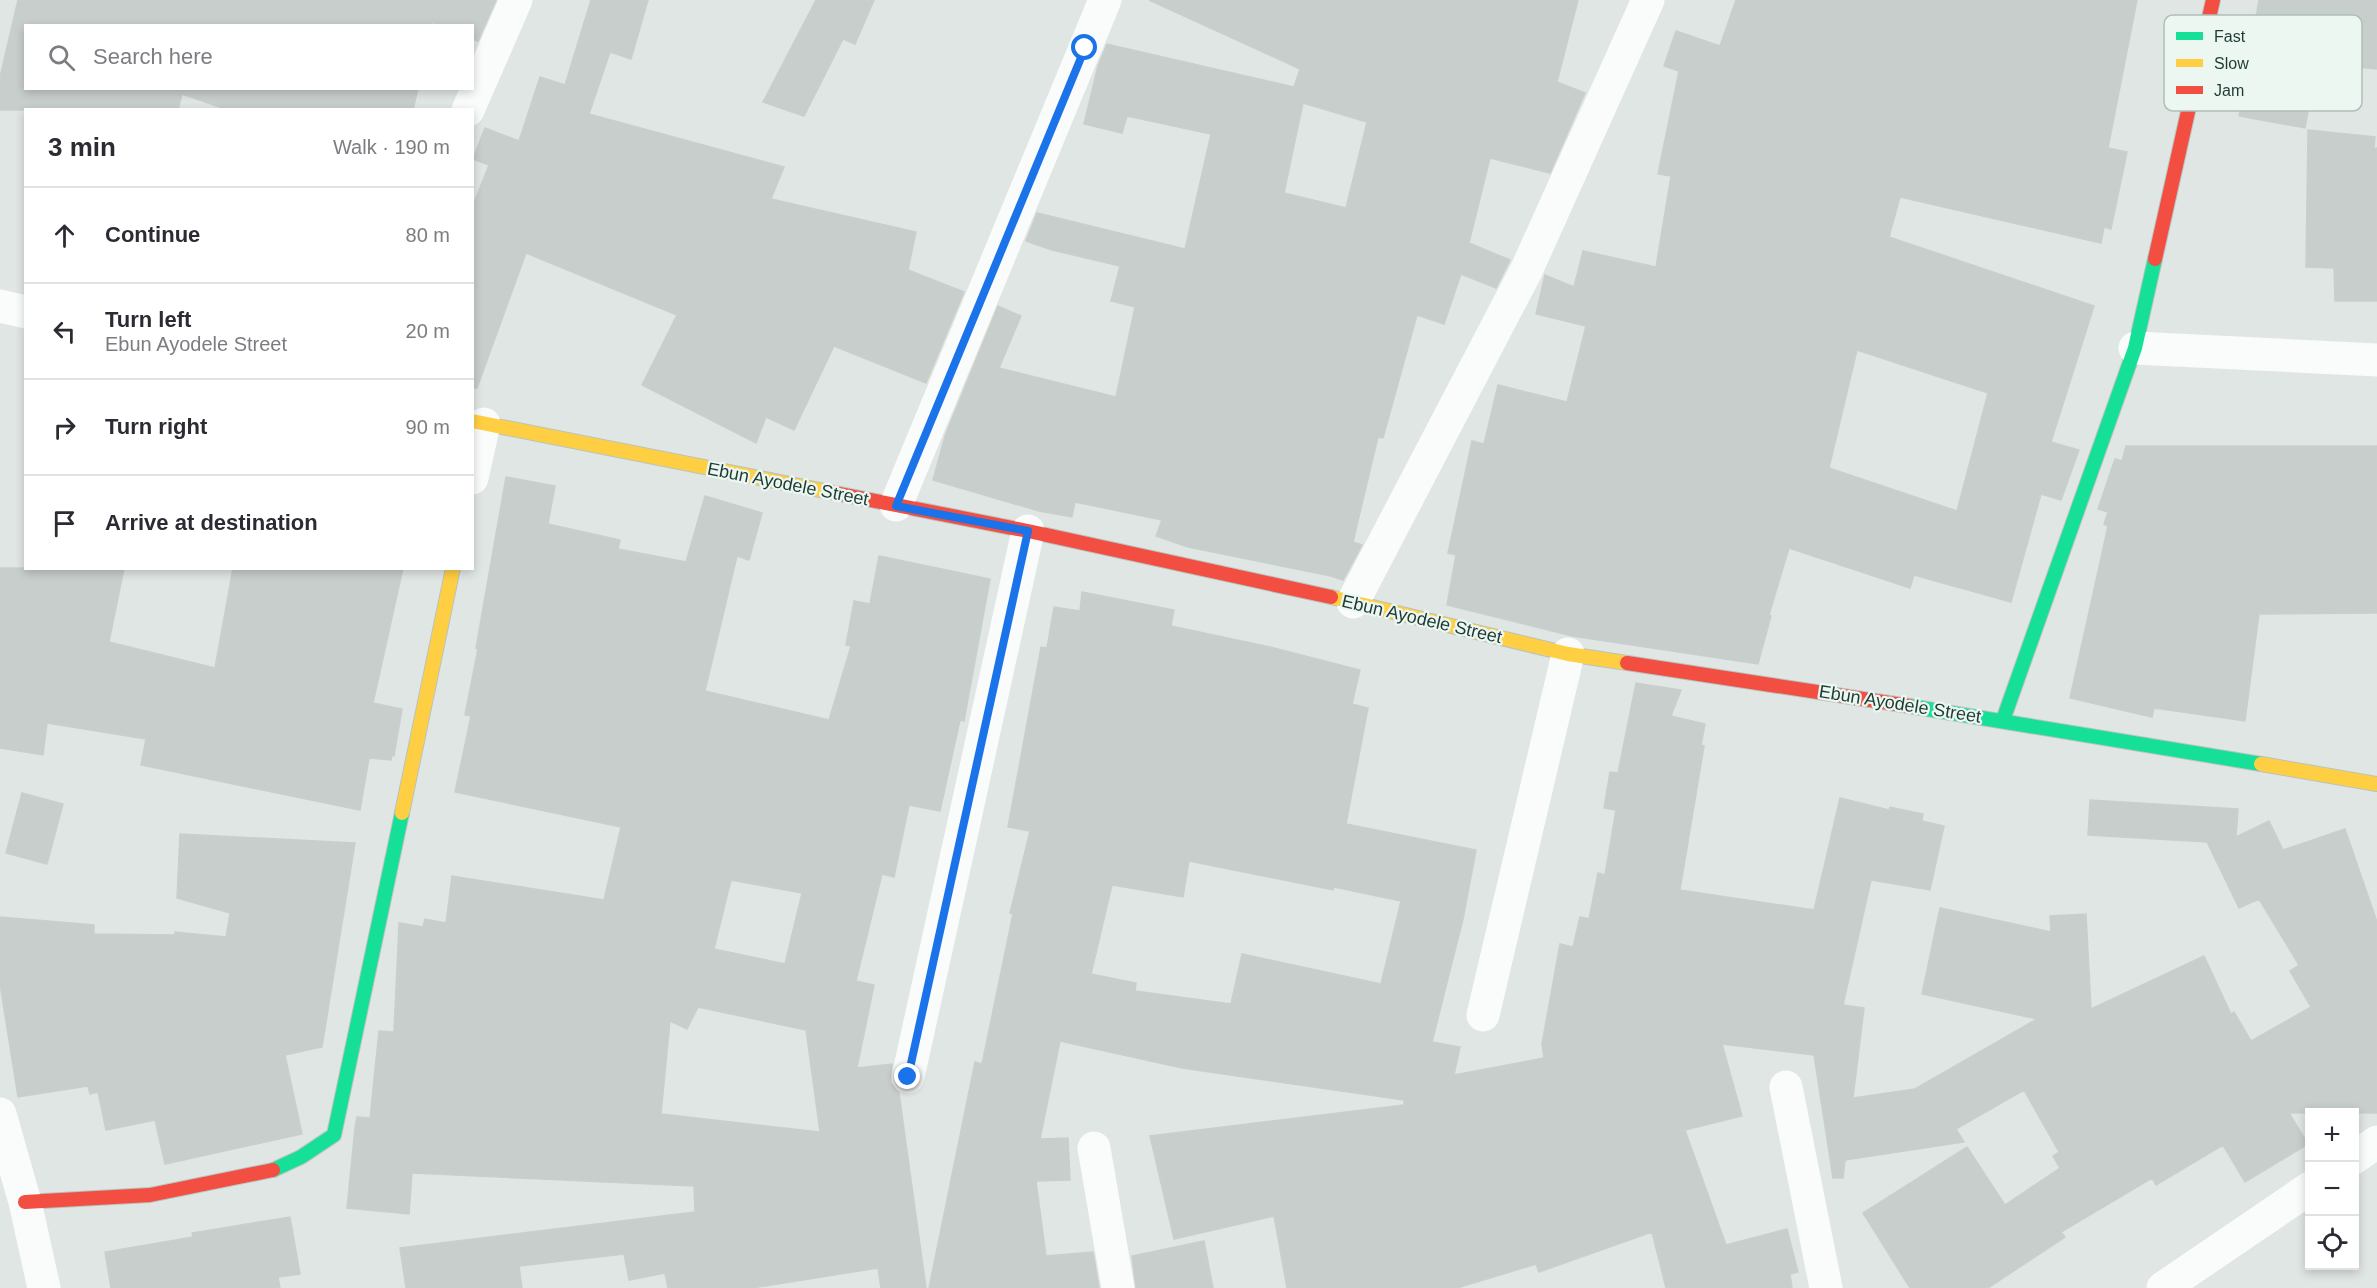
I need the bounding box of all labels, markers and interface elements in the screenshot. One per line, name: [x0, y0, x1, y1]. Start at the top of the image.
legend: [2164, 15, 2362, 111]
search box: [24, 24, 474, 90]
text: Fast: [2214, 28, 2246, 45]
route start: [1071, 34, 1097, 60]
icon: search: [45, 41, 78, 74]
text: Search here: [93, 44, 213, 69]
text: Slow: [2214, 55, 2249, 72]
text: Jam: [2214, 82, 2244, 99]
text: 3 min: [48, 132, 116, 162]
text: Walk · 190 m: [333, 136, 450, 158]
icon: ahead: [48, 219, 81, 252]
text: Continue: [105, 222, 200, 247]
text: 80 m: [406, 224, 450, 246]
text: Turn left: [105, 307, 191, 332]
icon: left: [48, 315, 81, 348]
text: 20 m: [406, 320, 450, 342]
text: Ebun Ayodele Street: [105, 333, 287, 355]
icon: right: [48, 411, 81, 444]
text: Turn right: [105, 414, 207, 439]
text: 90 m: [406, 416, 450, 438]
street label: Ebun Ayodele Street: [706, 459, 870, 509]
icon: arrive: [48, 507, 81, 540]
text: Arrive at destination: [105, 510, 318, 535]
street label: Ebun Ayodele Street: [1340, 591, 1504, 647]
street label: Ebun Ayodele Street: [1818, 681, 1982, 727]
route end: [894, 1063, 920, 1089]
map controls: [2305, 1108, 2359, 1270]
button: +: [2305, 1108, 2359, 1162]
button: −: [2305, 1162, 2359, 1216]
button: locate: [2305, 1216, 2359, 1270]

